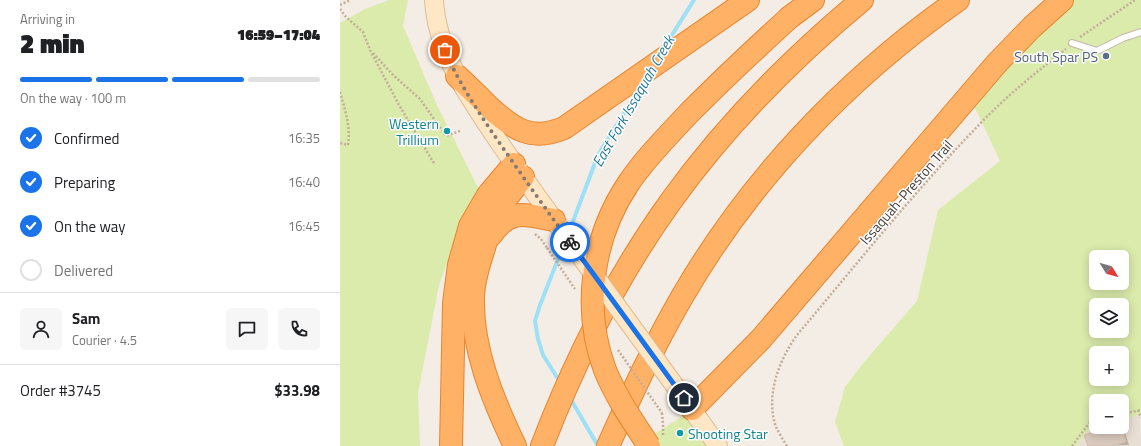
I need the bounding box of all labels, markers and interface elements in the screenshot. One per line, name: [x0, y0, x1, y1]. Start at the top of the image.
text: Arriving in: [20, 9, 75, 29]
text: 16:59–17:04: [237, 23, 320, 46]
text: 2 min: [20, 24, 85, 63]
water label: East Fork Issaquah Creek: [586, 29, 681, 171]
pin: [428, 33, 462, 67]
icon: bag: [434, 39, 456, 61]
place label: South Spar PS: [1014, 46, 1098, 67]
marker: South Spar PS: [1101, 51, 1111, 61]
text: On the way · 100 m: [20, 88, 126, 108]
place label: Western Trillium: [389, 113, 439, 150]
marker: Western Trillium: [442, 126, 452, 136]
icon: check: [20, 127, 42, 149]
text: Confirmed: [54, 127, 119, 150]
text: 16:35: [288, 128, 320, 148]
street label: Issaquah-Preston Trail: [855, 135, 957, 249]
icon: check: [20, 171, 42, 193]
text: Preparing: [54, 171, 115, 194]
text: 16:40: [288, 172, 320, 192]
icon: check: [20, 215, 42, 237]
text: On the way: [54, 215, 126, 238]
text: 16:45: [288, 216, 320, 236]
courier: [550, 222, 590, 262]
icon: bike: [559, 231, 581, 253]
north arrow: [1089, 250, 1129, 290]
map controls: [1089, 250, 1129, 434]
text: Delivered: [54, 259, 113, 282]
button: layers: [1089, 298, 1129, 338]
text: Sam: [72, 307, 100, 330]
button: person: [20, 308, 62, 350]
button: chat: [226, 308, 268, 350]
button: phone: [278, 308, 320, 350]
text: Courier · 4.5: [72, 330, 137, 350]
button: +: [1089, 346, 1129, 386]
text: Order #3745: [20, 379, 101, 402]
text: $33.98: [274, 379, 320, 402]
pin: [667, 381, 701, 415]
icon: home: [673, 387, 695, 409]
button: −: [1089, 394, 1129, 434]
place label: Shooting Star: [688, 423, 768, 444]
marker: Shooting Star: [675, 428, 685, 438]

